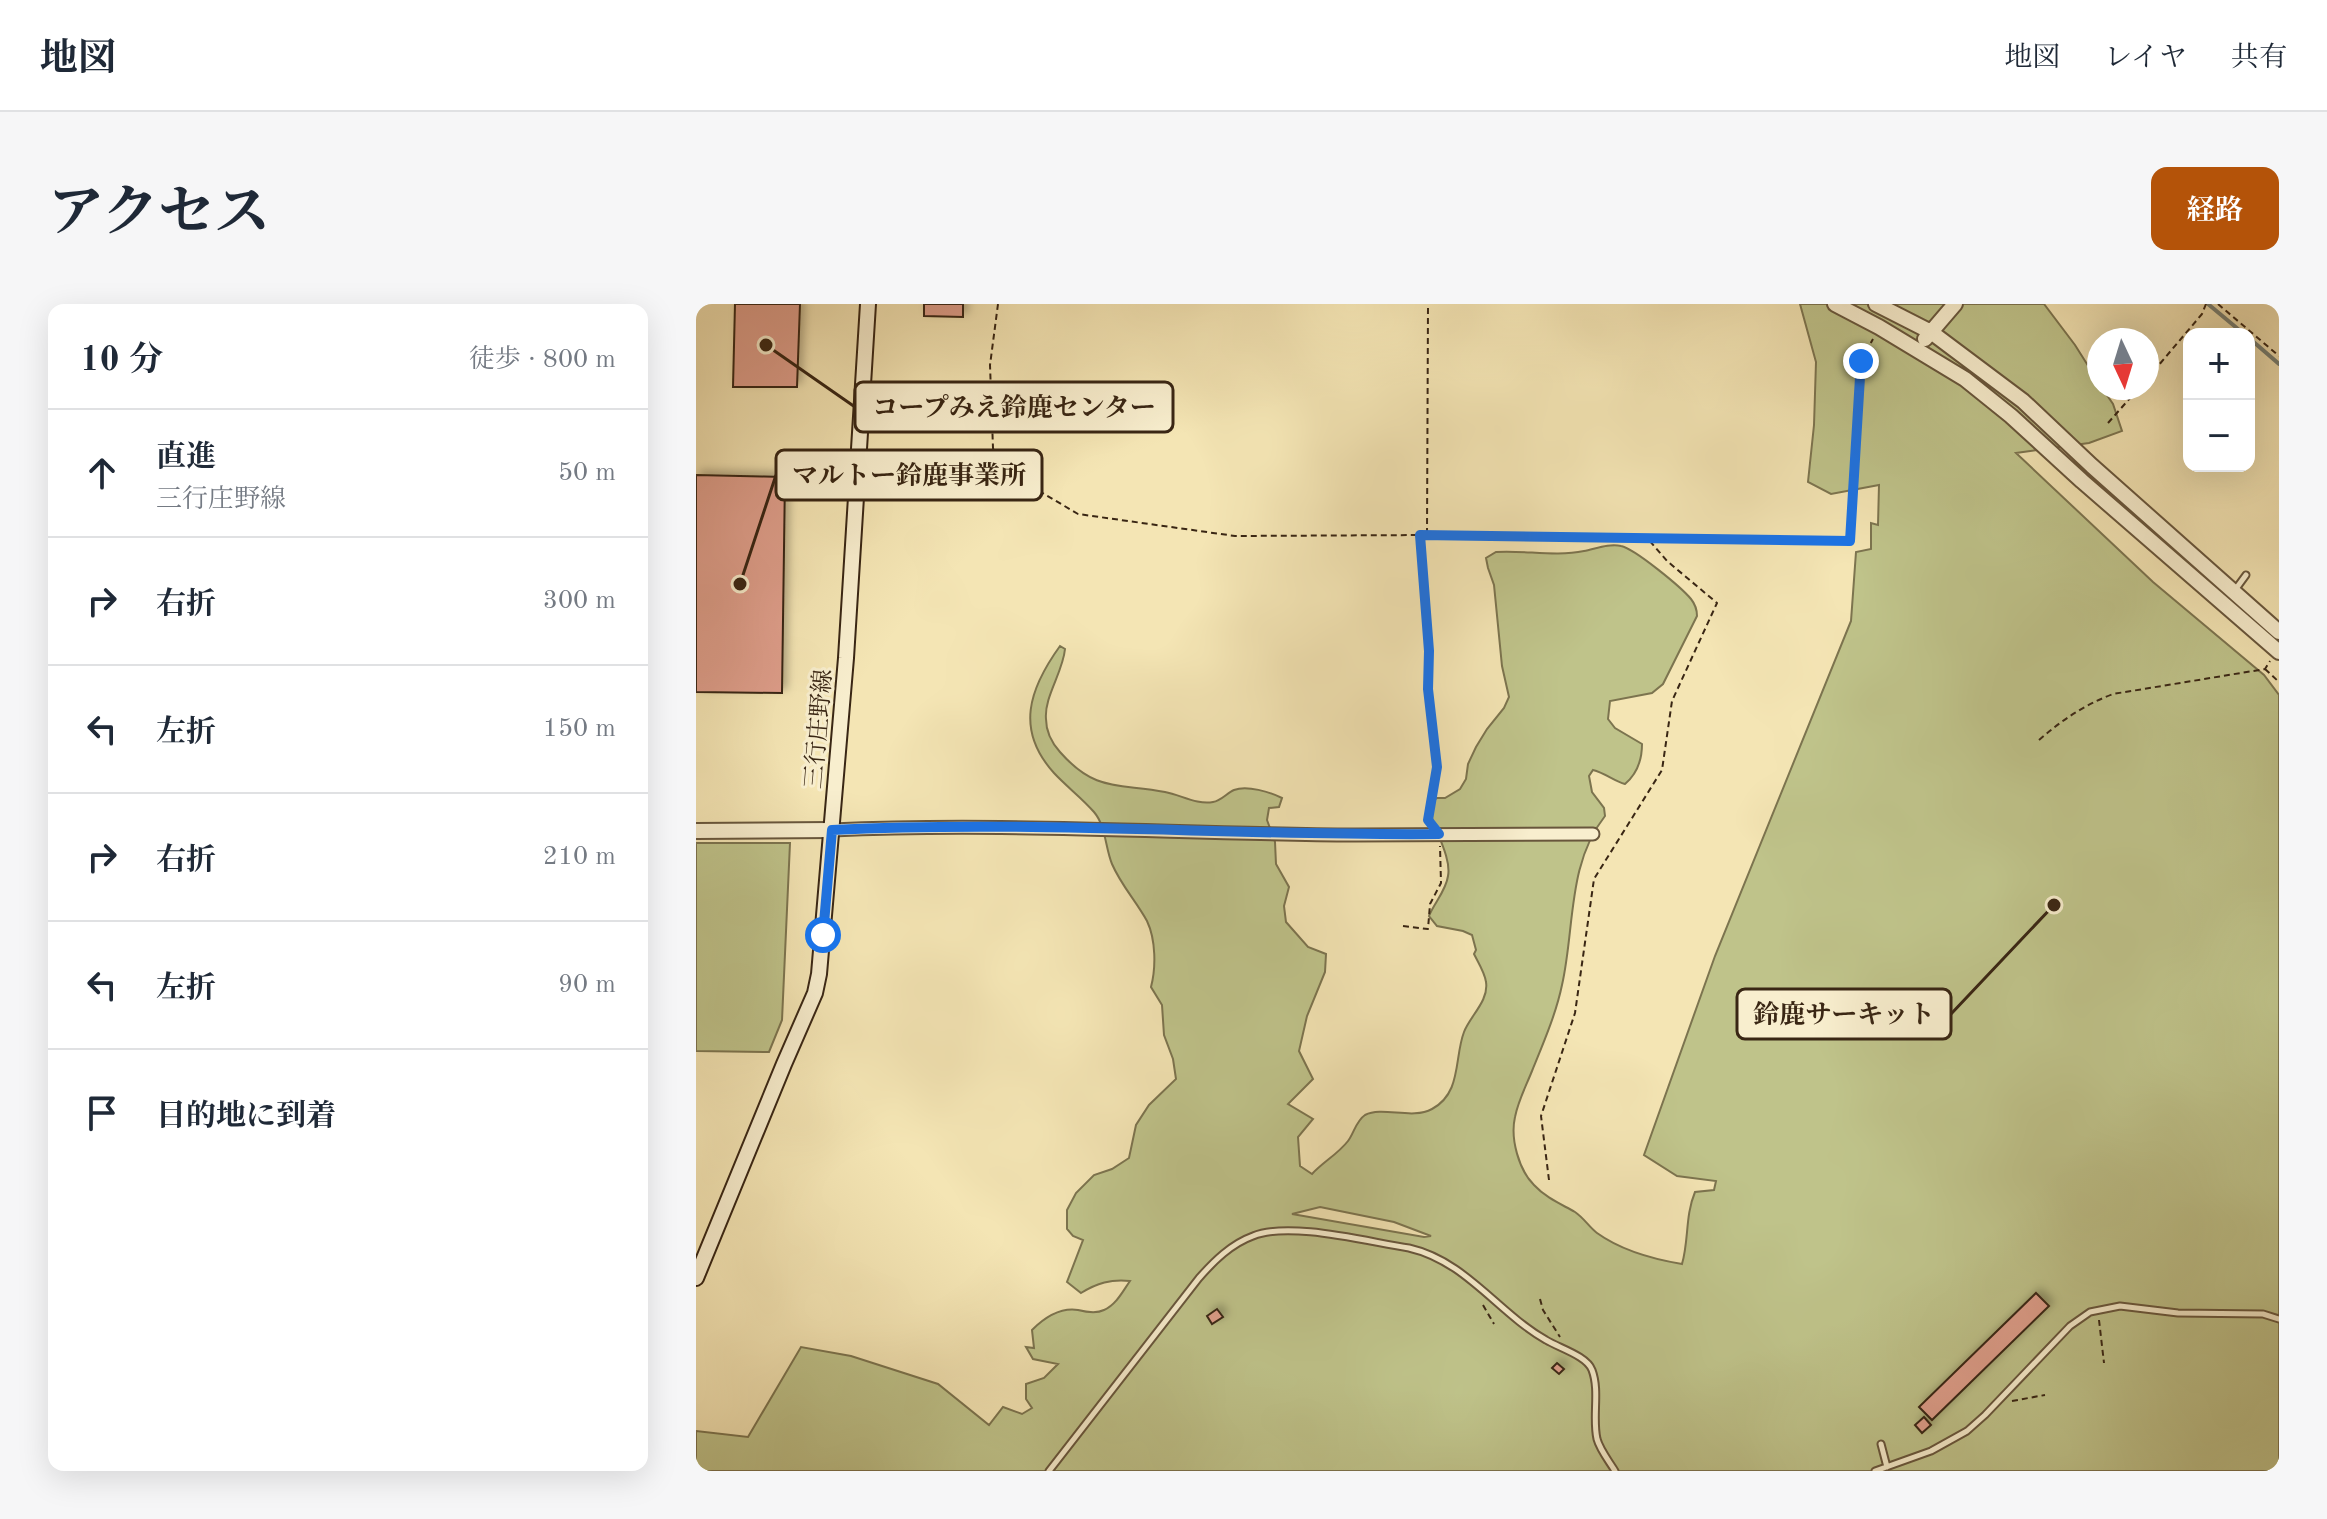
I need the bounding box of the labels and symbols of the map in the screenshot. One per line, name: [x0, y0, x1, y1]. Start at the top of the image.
north arrow: [2087, 328, 2159, 400]
route end: [1843, 343, 1879, 379]
callout: コープみえ鈴鹿センター: [855, 382, 1173, 432]
text: コープみえ鈴鹿センター: [872, 393, 1156, 422]
callout: マルトー鈴鹿事業所: [776, 450, 1042, 500]
text: マルトー鈴鹿事業所: [792, 461, 1026, 490]
street label: 三行庄野線: [800, 668, 837, 790]
route start: [805, 917, 841, 953]
callout: 鈴鹿サーキット: [1737, 989, 1951, 1039]
text: 鈴鹿サーキット: [1753, 1000, 1935, 1029]

